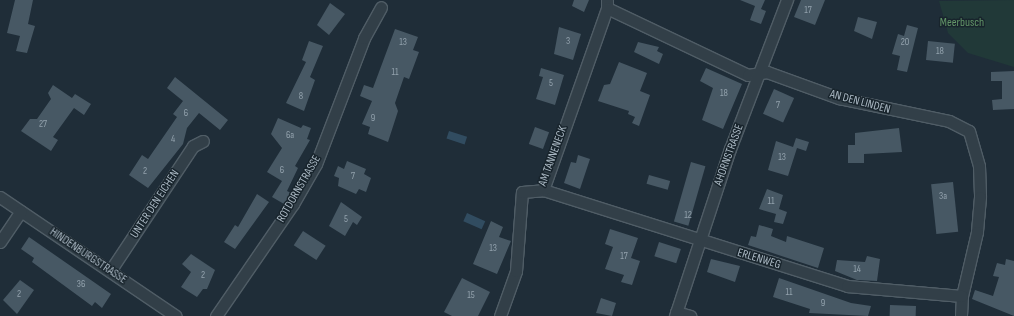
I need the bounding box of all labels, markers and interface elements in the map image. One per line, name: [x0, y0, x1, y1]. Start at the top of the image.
house number: 17: [804, 5, 812, 17]
park label: Meerbusch: [940, 16, 984, 30]
house number: 3: [566, 36, 570, 48]
house number: 13: [399, 37, 407, 49]
house number: 20: [901, 37, 909, 49]
house number: 18: [936, 46, 944, 58]
house number: 11: [392, 67, 398, 79]
house number: 5: [549, 78, 553, 90]
street label: AN DEN LINDEN: [828, 87, 892, 117]
house number: 18: [720, 88, 728, 100]
house number: 8: [299, 91, 303, 103]
house number: 7: [776, 100, 780, 112]
house number: 6: [184, 108, 188, 120]
house number: 9: [371, 113, 375, 125]
house number: 27: [39, 119, 47, 131]
street label: AHORNSTRASSE: [711, 122, 747, 188]
street label: AM TANNENECK: [535, 124, 571, 188]
house number: 6a: [286, 130, 294, 142]
house number: 4: [171, 134, 175, 146]
house number: 13: [778, 152, 786, 164]
street label: ROTDORNSTRASSE: [274, 153, 324, 225]
house number: 6: [280, 165, 284, 177]
house number: 2: [143, 166, 147, 178]
street label: UNTER DEN EICHEN: [128, 167, 182, 241]
house number: 7: [351, 171, 355, 183]
house number: 3a: [939, 191, 947, 203]
house number: 11: [768, 196, 774, 208]
house number: 12: [684, 210, 692, 222]
house number: 5: [344, 214, 348, 226]
street label: HINDENBURGSTRASSE: [47, 225, 129, 287]
house number: 13: [489, 243, 497, 255]
street label: ERLENWEG: [736, 246, 782, 272]
house number: 17: [620, 251, 628, 263]
house number: 14: [853, 264, 861, 276]
house number: 2: [201, 270, 205, 282]
house number: 36: [77, 279, 85, 291]
house number: 11: [786, 287, 792, 299]
house number: 2: [17, 289, 21, 301]
house number: 15: [467, 290, 475, 302]
house number: 9: [821, 298, 825, 310]

